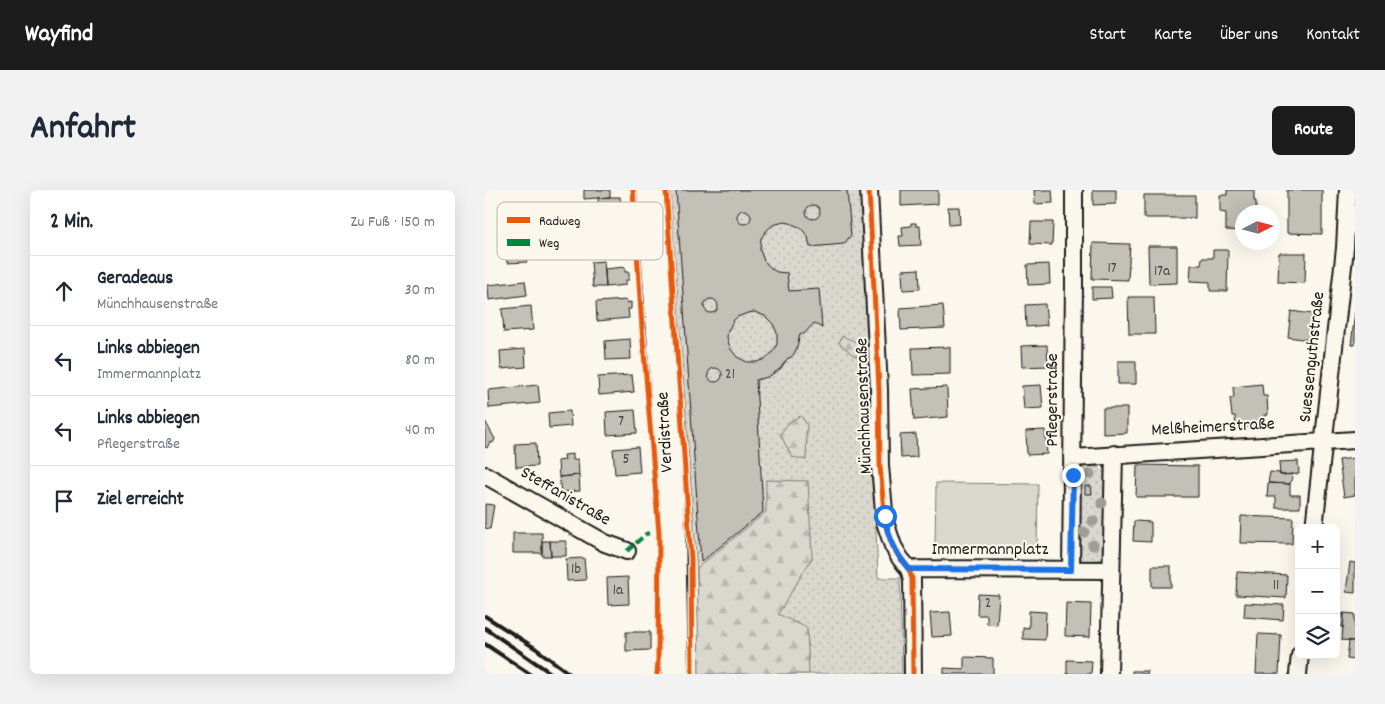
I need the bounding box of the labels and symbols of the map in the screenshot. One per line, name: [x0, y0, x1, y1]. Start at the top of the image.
legend: [497, 202, 663, 260]
north arrow: [1235, 205, 1280, 250]
text: Radweg: [539, 212, 580, 232]
text: Weg: [539, 234, 559, 254]
house number: 17: [1107, 258, 1117, 280]
house number: 17a: [1154, 261, 1171, 283]
street label: Suessenguthstraße: [1294, 290, 1332, 424]
street label: Münchhausenstraße: [850, 337, 880, 474]
street label: Pflegerstraße: [1041, 353, 1066, 447]
house number: 21: [725, 364, 735, 386]
street label: Verdistraße: [651, 391, 681, 473]
house number: 7: [618, 411, 624, 433]
street label: Melßheimerstraße: [1151, 412, 1275, 444]
house number: 5: [623, 449, 630, 471]
street label: Steffanistraße: [515, 461, 615, 533]
route end: [1062, 464, 1085, 487]
route start: [874, 505, 897, 528]
street label: Immermannplatz: [932, 538, 1049, 563]
house number: 1b: [571, 559, 581, 581]
house number: 11: [1273, 575, 1279, 597]
house number: 1a: [613, 580, 624, 602]
house number: 2: [985, 593, 991, 615]

